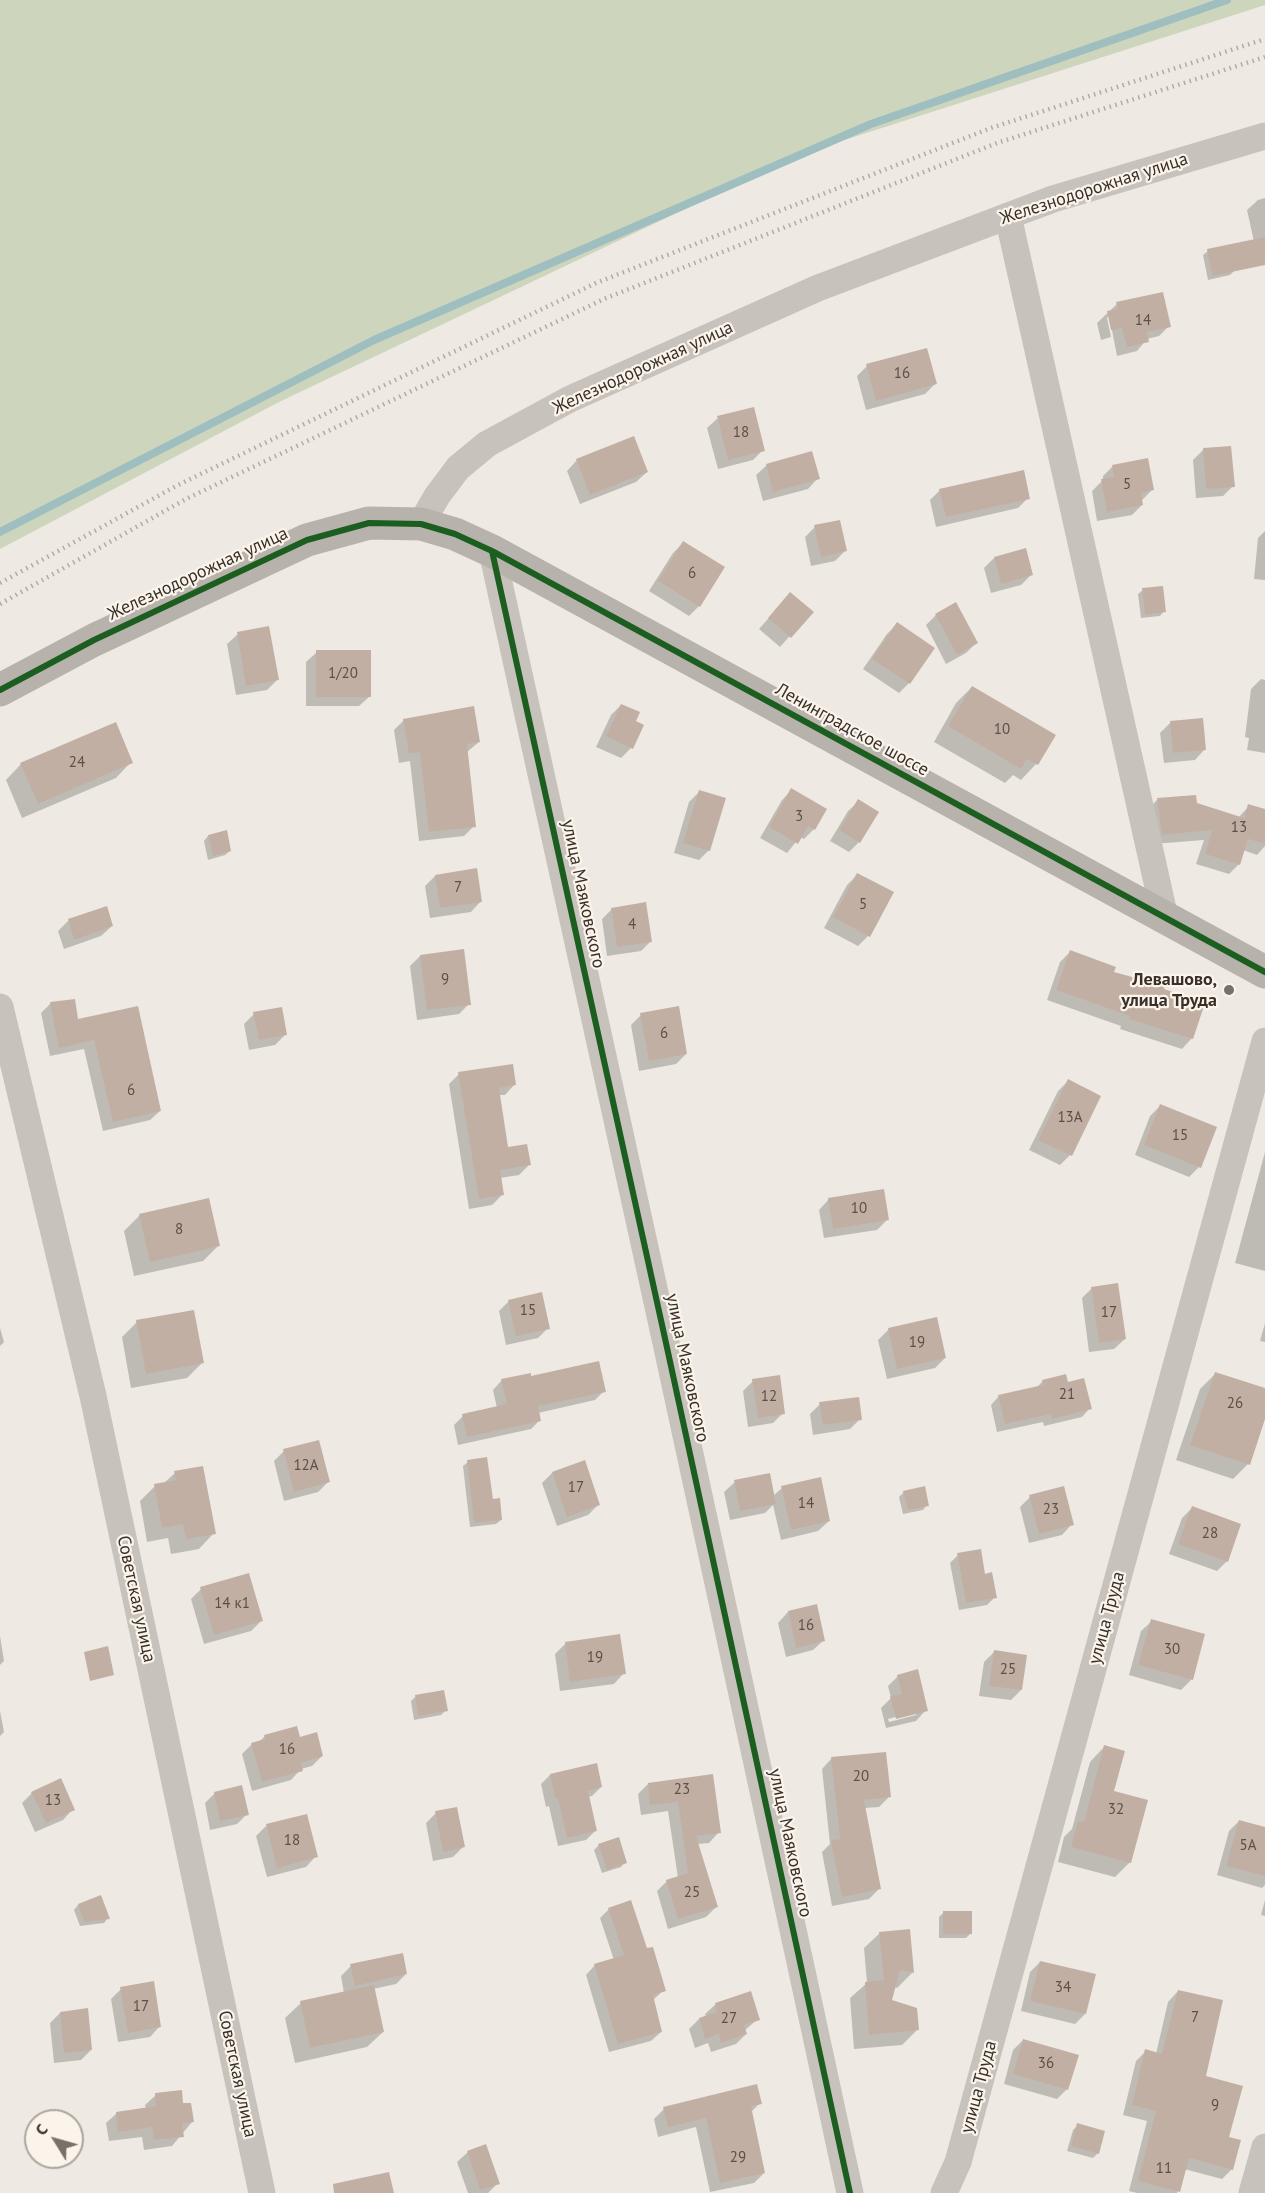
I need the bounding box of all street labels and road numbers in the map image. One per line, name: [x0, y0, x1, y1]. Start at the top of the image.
street label: Железнодорожная улица: [997, 148, 1191, 230]
street label: Железнодорожная улица: [549, 317, 737, 419]
street label: Железнодорожная улица: [104, 523, 292, 625]
street label: Ленинградское шоссе: [771, 679, 933, 781]
street label: улица Маяковского: [557, 818, 609, 970]
street label: улица Маяковского: [661, 1292, 713, 1444]
street label: Советская улица: [112, 1534, 160, 1664]
street label: улица Труда: [1084, 1569, 1130, 1667]
street label: улица Маяковского: [764, 1767, 816, 1919]
street label: Советская улица: [213, 2009, 261, 2139]
street label: улица Труда: [956, 2038, 1002, 2136]

